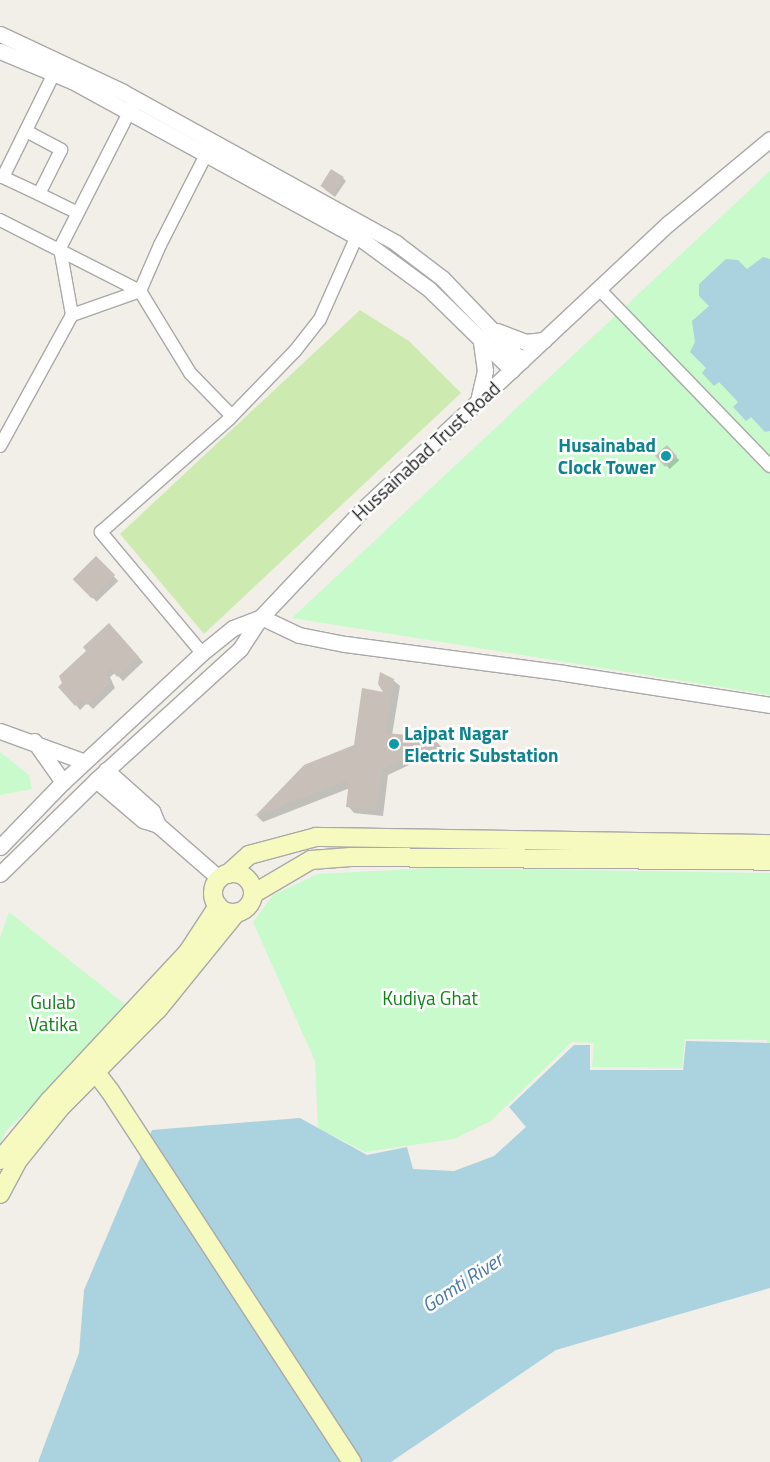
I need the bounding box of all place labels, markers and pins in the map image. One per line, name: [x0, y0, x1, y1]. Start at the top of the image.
place label: Husainabad Clock Tower: [558, 434, 656, 478]
marker: Husainabad Clock Tower: [660, 450, 672, 462]
place label: Lajpat Nagar Electric Substation: [404, 722, 559, 766]
marker: Lajpat Nagar Electric Substation: [388, 738, 400, 750]

